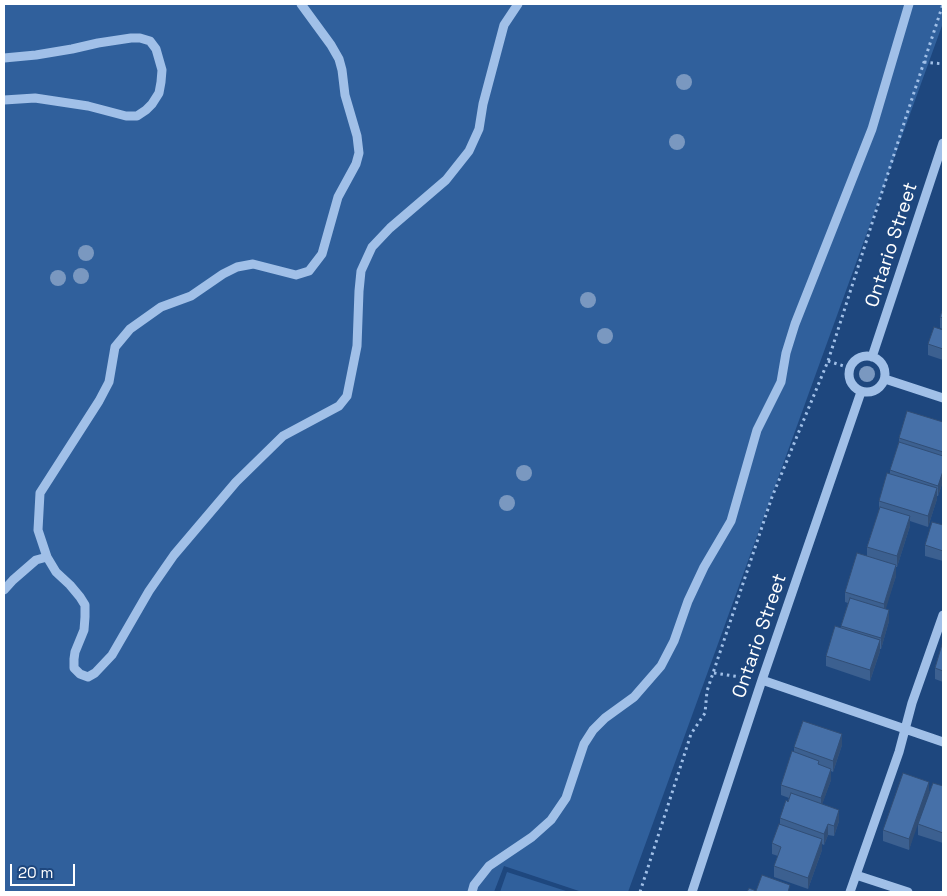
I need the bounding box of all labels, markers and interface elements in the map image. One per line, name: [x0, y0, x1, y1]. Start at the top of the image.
street label: Ontario Street: [861, 180, 923, 310]
street label: Ontario Street: [728, 571, 792, 701]
scale bar: [12, 854, 78, 886]
text: 20 m: [18, 863, 53, 882]

